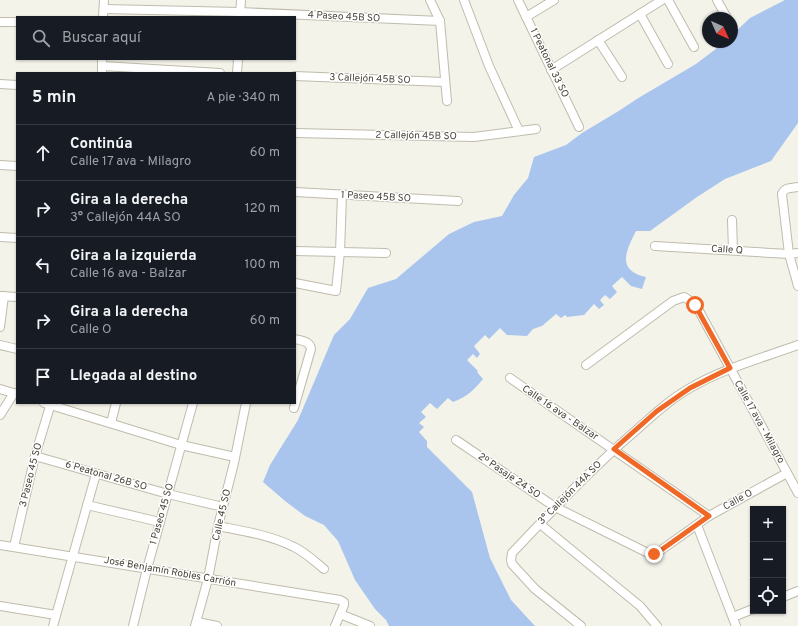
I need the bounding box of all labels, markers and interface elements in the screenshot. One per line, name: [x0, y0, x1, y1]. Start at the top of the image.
street label: 4 Paseo 45B SO: [307, 9, 381, 25]
north arrow: [702, 12, 738, 48]
search box: [16, 16, 296, 60]
street label: 1 Peatonal 33 SO: [527, 26, 571, 100]
icon: search: [30, 27, 52, 49]
text: Buscar aquí: [62, 29, 141, 48]
street label: 3 Callejón 45B SO: [329, 71, 411, 87]
text: 5 min: [32, 87, 76, 109]
text: A pie · 340 m: [207, 90, 280, 106]
street label: 2 Callejón 45B SO: [375, 129, 457, 143]
text: Continúa: [70, 135, 132, 154]
icon: ahead: [32, 142, 54, 164]
text: 60 m: [250, 145, 280, 161]
text: Calle 17 ava - Milagro: [70, 154, 191, 170]
street label: 1 Paseo 45B SO: [341, 189, 411, 205]
text: Gira a la derecha: [70, 191, 188, 210]
icon: right: [32, 198, 54, 220]
text: 120 m: [245, 201, 280, 217]
text: 3° Callejón 44A SO: [70, 210, 181, 226]
street label: Calle Q: [711, 243, 743, 257]
text: Gira a la izquierda: [70, 247, 197, 266]
icon: left: [32, 254, 54, 276]
text: 100 m: [244, 257, 280, 273]
text: Calle 16 ava - Balzar: [70, 266, 187, 282]
route start: [686, 296, 704, 314]
text: Gira a la derecha: [70, 303, 188, 322]
icon: right: [32, 310, 54, 332]
text: 60 m: [250, 313, 280, 329]
text: Calle O: [70, 322, 112, 338]
icon: arrive: [32, 366, 54, 388]
text: Llegada al destino: [70, 367, 197, 386]
street label: Calle 17 ava - Milagro: [731, 378, 787, 466]
street label: Calle 16 ava - Balzar: [519, 383, 601, 444]
street label: 3 Paseo 45 SO: [17, 441, 45, 509]
street label: 2º Pasaje 24 SO: [475, 450, 543, 502]
street label: 6 Peatonal 26B SO: [64, 458, 148, 494]
street label: 3° Callejón 44A SO: [535, 458, 605, 528]
street label: 1 Paseo 45 SO: [147, 482, 177, 546]
street label: Calle O: [721, 487, 755, 513]
street label: Calle 45 SO: [210, 488, 234, 542]
map controls: [750, 506, 786, 614]
button: +: [750, 506, 786, 542]
button: −: [750, 542, 786, 578]
route end: [645, 545, 663, 563]
street label: José Benjamín Robles Carrión: [103, 554, 237, 590]
button: locate: [750, 578, 786, 614]

